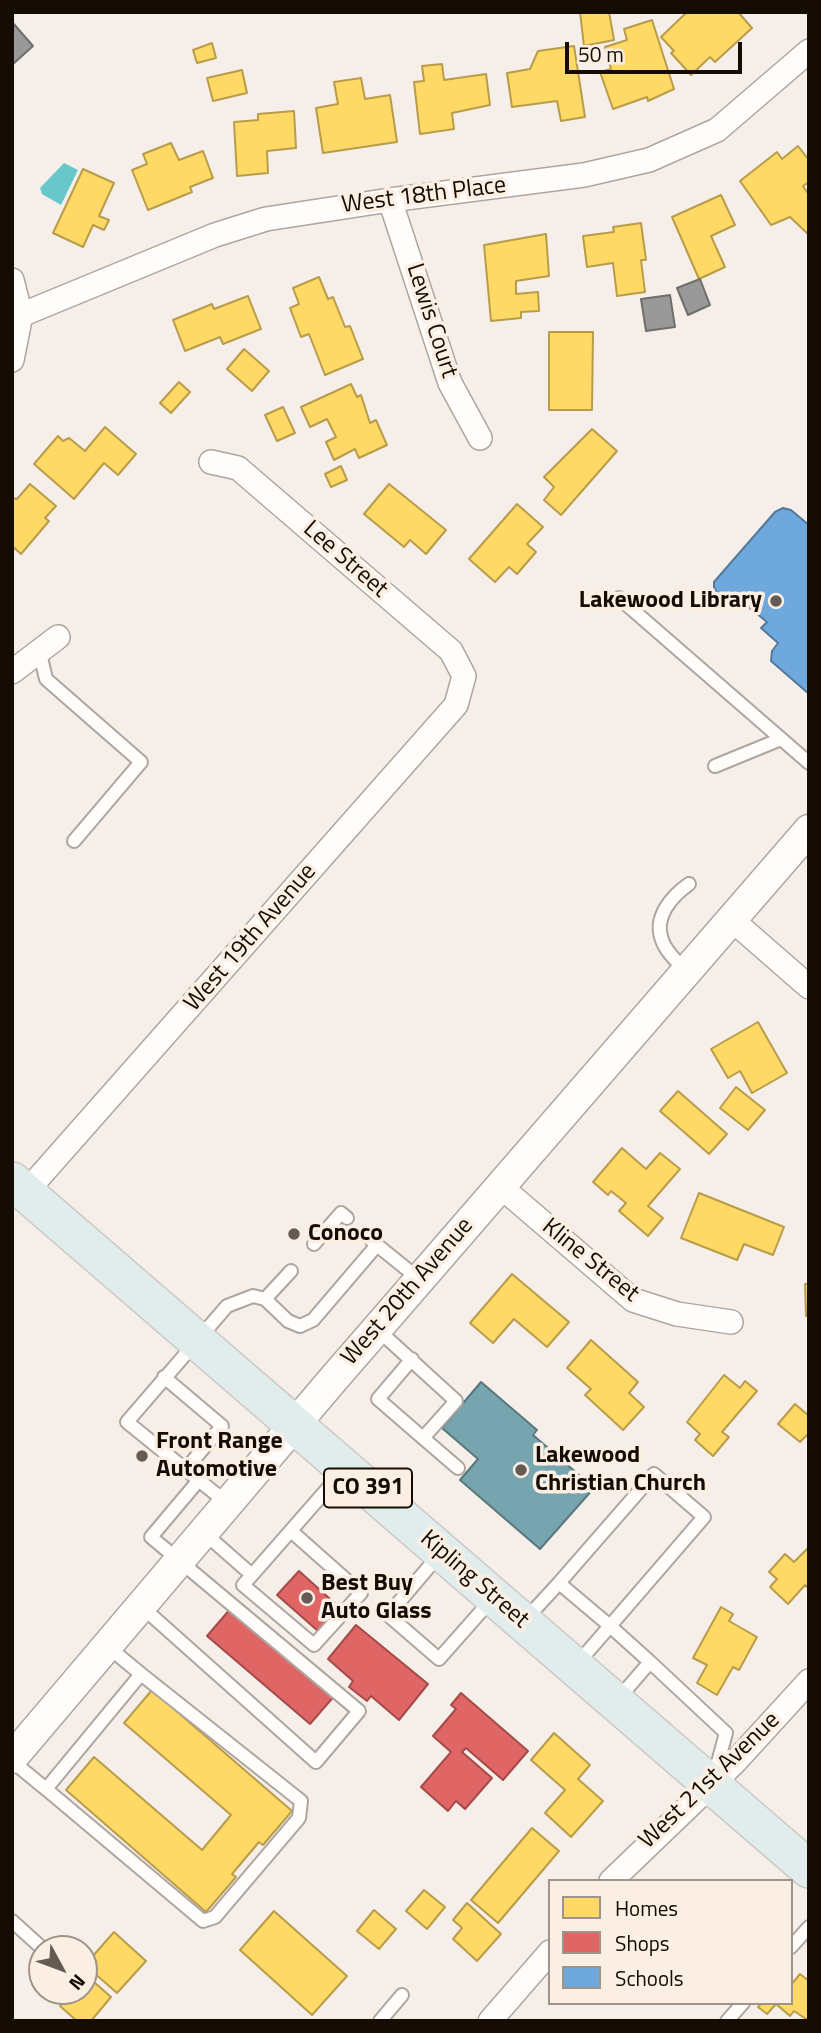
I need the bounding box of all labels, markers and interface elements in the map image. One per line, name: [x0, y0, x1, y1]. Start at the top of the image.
scale bar: [569, 28, 746, 72]
text: 50 m: [578, 38, 624, 70]
street label: West 18th Place: [340, 172, 508, 220]
street label: Lewis Court: [399, 260, 463, 382]
street label: Lee Street: [297, 515, 393, 605]
place label: Lakewood Library: [579, 587, 762, 615]
marker: Lakewood Library: [768, 593, 784, 609]
street label: West 19th Avenue: [179, 858, 323, 1018]
street label: West 20th Avenue: [336, 1212, 480, 1372]
street label: Kline Street: [536, 1213, 644, 1309]
place label: Conoco: [308, 1220, 383, 1248]
marker: Conoco: [286, 1226, 302, 1242]
place label: Front Range Automotive: [156, 1428, 283, 1484]
place label: Lakewood Christian Church: [535, 1442, 706, 1498]
marker: Front Range Automotive: [134, 1448, 150, 1464]
marker: Lakewood Christian Church: [513, 1462, 529, 1478]
road number: CO 391: [324, 1469, 412, 1508]
street label: Kipling Street: [414, 1525, 534, 1635]
place label: Best Buy Auto Glass: [321, 1570, 432, 1626]
marker: Best Buy Auto Glass: [299, 1590, 315, 1606]
street label: West 21st Avenue: [634, 1707, 786, 1855]
legend: [548, 1879, 793, 2005]
text: Homes: [615, 1892, 678, 1924]
text: Shops: [615, 1927, 670, 1959]
north arrow: [28, 1935, 98, 2005]
text: Schools: [615, 1962, 684, 1994]
text: N: [62, 1968, 93, 1997]

